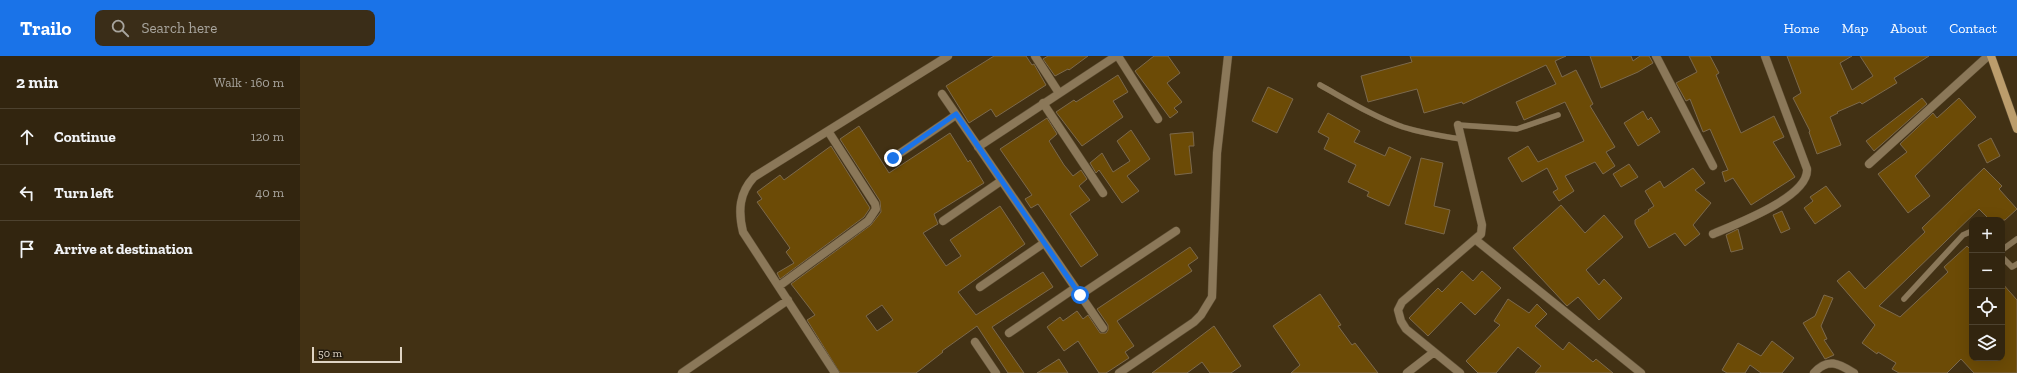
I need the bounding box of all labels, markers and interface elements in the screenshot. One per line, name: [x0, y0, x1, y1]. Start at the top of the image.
search box: [95, 10, 375, 46]
text: Trailo: [20, 17, 71, 40]
icon: search: [109, 17, 131, 39]
text: Search here: [141, 19, 217, 37]
text: Home: [1784, 20, 1820, 37]
text: Map: [1842, 20, 1868, 37]
text: About: [1890, 20, 1927, 37]
text: Contact: [1949, 20, 1997, 37]
text: 2 min: [16, 72, 58, 92]
text: Walk · 160 m: [214, 75, 284, 90]
icon: ahead: [16, 126, 38, 148]
text: Continue: [54, 128, 116, 146]
text: 120 m: [251, 129, 284, 144]
route end: [884, 149, 902, 167]
icon: left: [16, 182, 38, 204]
text: Turn left: [54, 184, 114, 202]
text: 40 m: [255, 185, 284, 200]
map controls: [1969, 217, 2005, 361]
button: +: [1969, 217, 2005, 253]
icon: arrive: [16, 238, 38, 260]
text: Arrive at destination: [54, 240, 193, 258]
button: −: [1969, 253, 2005, 289]
route start: [1071, 286, 1089, 304]
button: locate: [1969, 289, 2005, 325]
button: layers: [1969, 325, 2005, 361]
scale bar: [312, 345, 402, 364]
text: 50 m: [318, 347, 342, 360]

